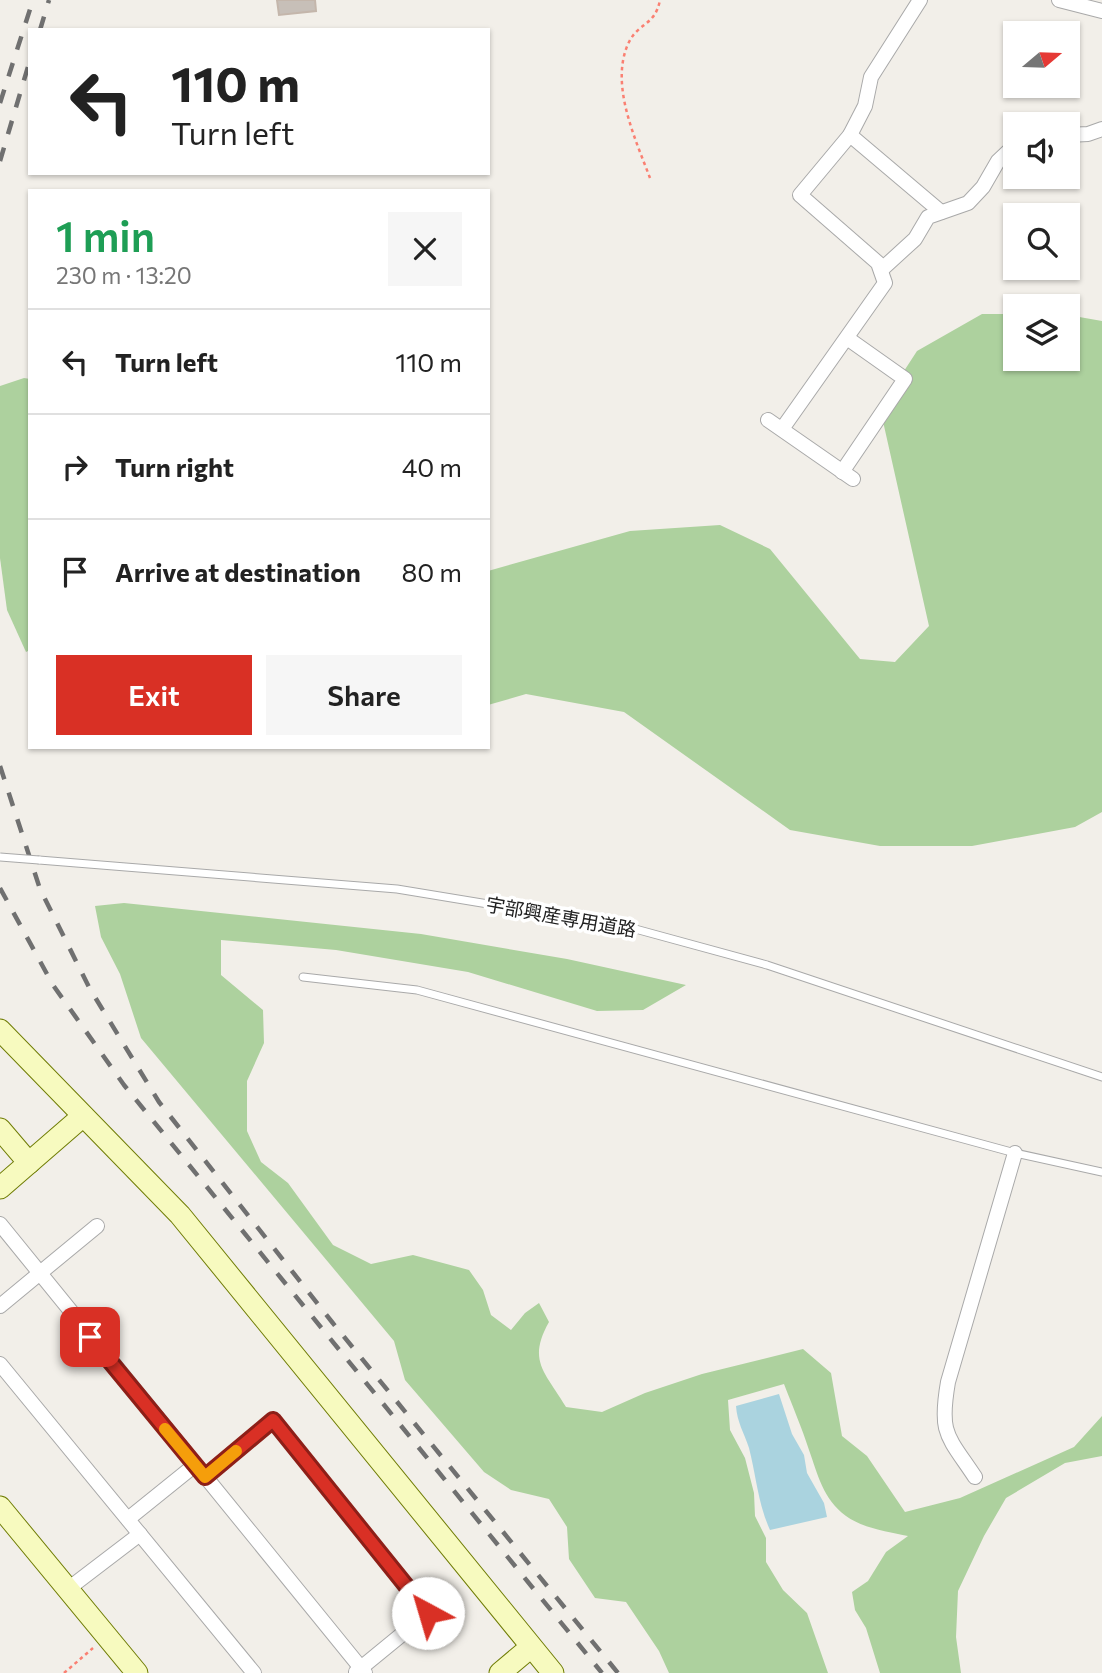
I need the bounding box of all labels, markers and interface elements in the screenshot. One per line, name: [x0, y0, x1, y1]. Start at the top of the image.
north arrow: [1003, 21, 1080, 98]
map controls: [1003, 21, 1080, 371]
text: 110 m: [171, 52, 300, 112]
icon: left: [56, 56, 147, 147]
text: Turn left: [171, 112, 295, 152]
button: sound: [1003, 112, 1080, 189]
button: search: [1003, 203, 1080, 280]
text: 1 min: [56, 209, 155, 261]
button: close: [388, 212, 462, 286]
text: 230 m · 13:20: [56, 261, 192, 289]
button: layers: [1003, 294, 1080, 371]
icon: left: [56, 343, 94, 381]
text: Turn left: [115, 346, 218, 377]
text: 110 m: [395, 346, 462, 377]
icon: right: [56, 448, 94, 486]
text: Turn right: [115, 451, 234, 482]
text: 40 m: [402, 451, 462, 482]
icon: arrive: [56, 553, 94, 591]
text: Arrive at destination: [115, 556, 361, 587]
text: 80 m: [402, 556, 462, 587]
button: Exit: [56, 655, 252, 735]
button: Share: [266, 655, 462, 735]
street label: 宇部興産専用道路: [484, 892, 638, 941]
pin: [60, 1307, 120, 1367]
icon: arrive: [71, 1318, 109, 1356]
position arrow: [391, 1576, 465, 1650]

